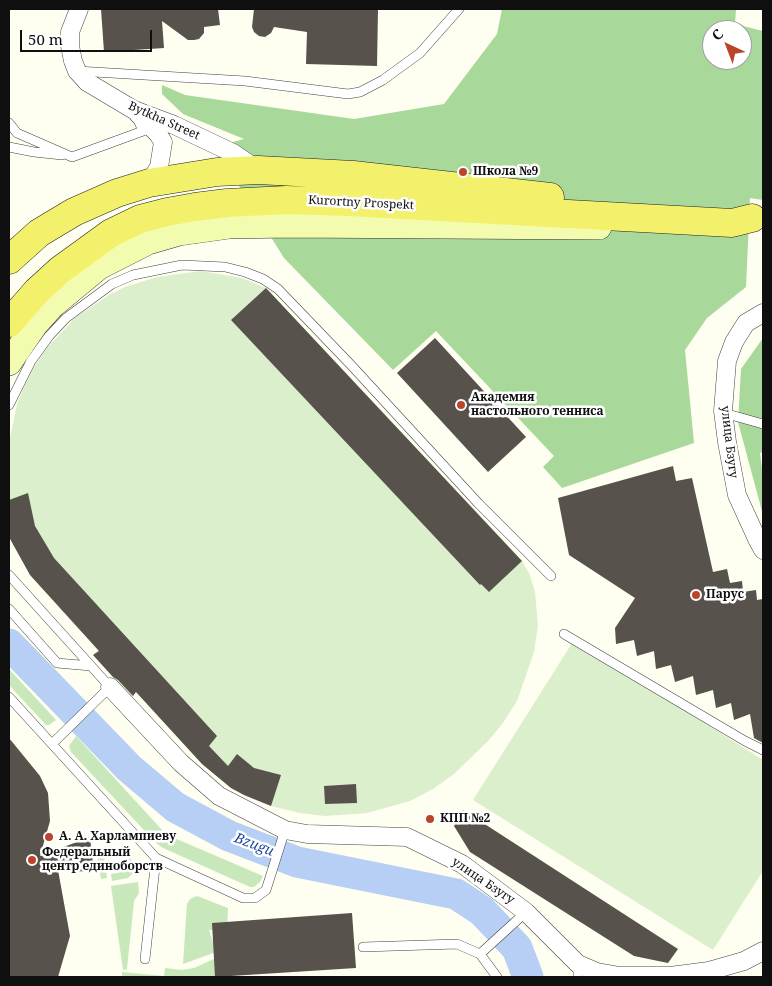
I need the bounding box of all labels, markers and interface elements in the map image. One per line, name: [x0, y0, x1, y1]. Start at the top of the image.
scale bar: [22, 20, 155, 52]
north arrow: [702, 20, 752, 70]
text: С: [707, 24, 727, 44]
text: 50 m: [28, 29, 63, 49]
street label: Bytkha Street: [126, 99, 202, 143]
place label: Школа №9: [473, 165, 538, 179]
marker: Школа №9: [457, 166, 469, 178]
street label: Kurortny Prospekt: [308, 193, 414, 213]
place label: Академия настольного тенниса: [471, 391, 604, 419]
marker: Академия настольного тенниса: [455, 399, 467, 411]
street label: улица Бзугу: [717, 405, 741, 479]
place label: Парус: [706, 588, 744, 602]
marker: Парус: [690, 589, 702, 601]
place label: КПП №2: [440, 812, 490, 826]
marker: КПП №2: [424, 813, 436, 825]
place label: А. А. Харлампиеву: [59, 830, 176, 844]
water label: Bzugu: [232, 830, 276, 860]
marker: А. А. Харлампиеву: [43, 831, 55, 843]
place label: Федеральный центр единоборств: [42, 846, 163, 874]
marker: Федеральный центр единоборств: [26, 854, 38, 866]
street label: улица Бзугу: [449, 855, 517, 907]

